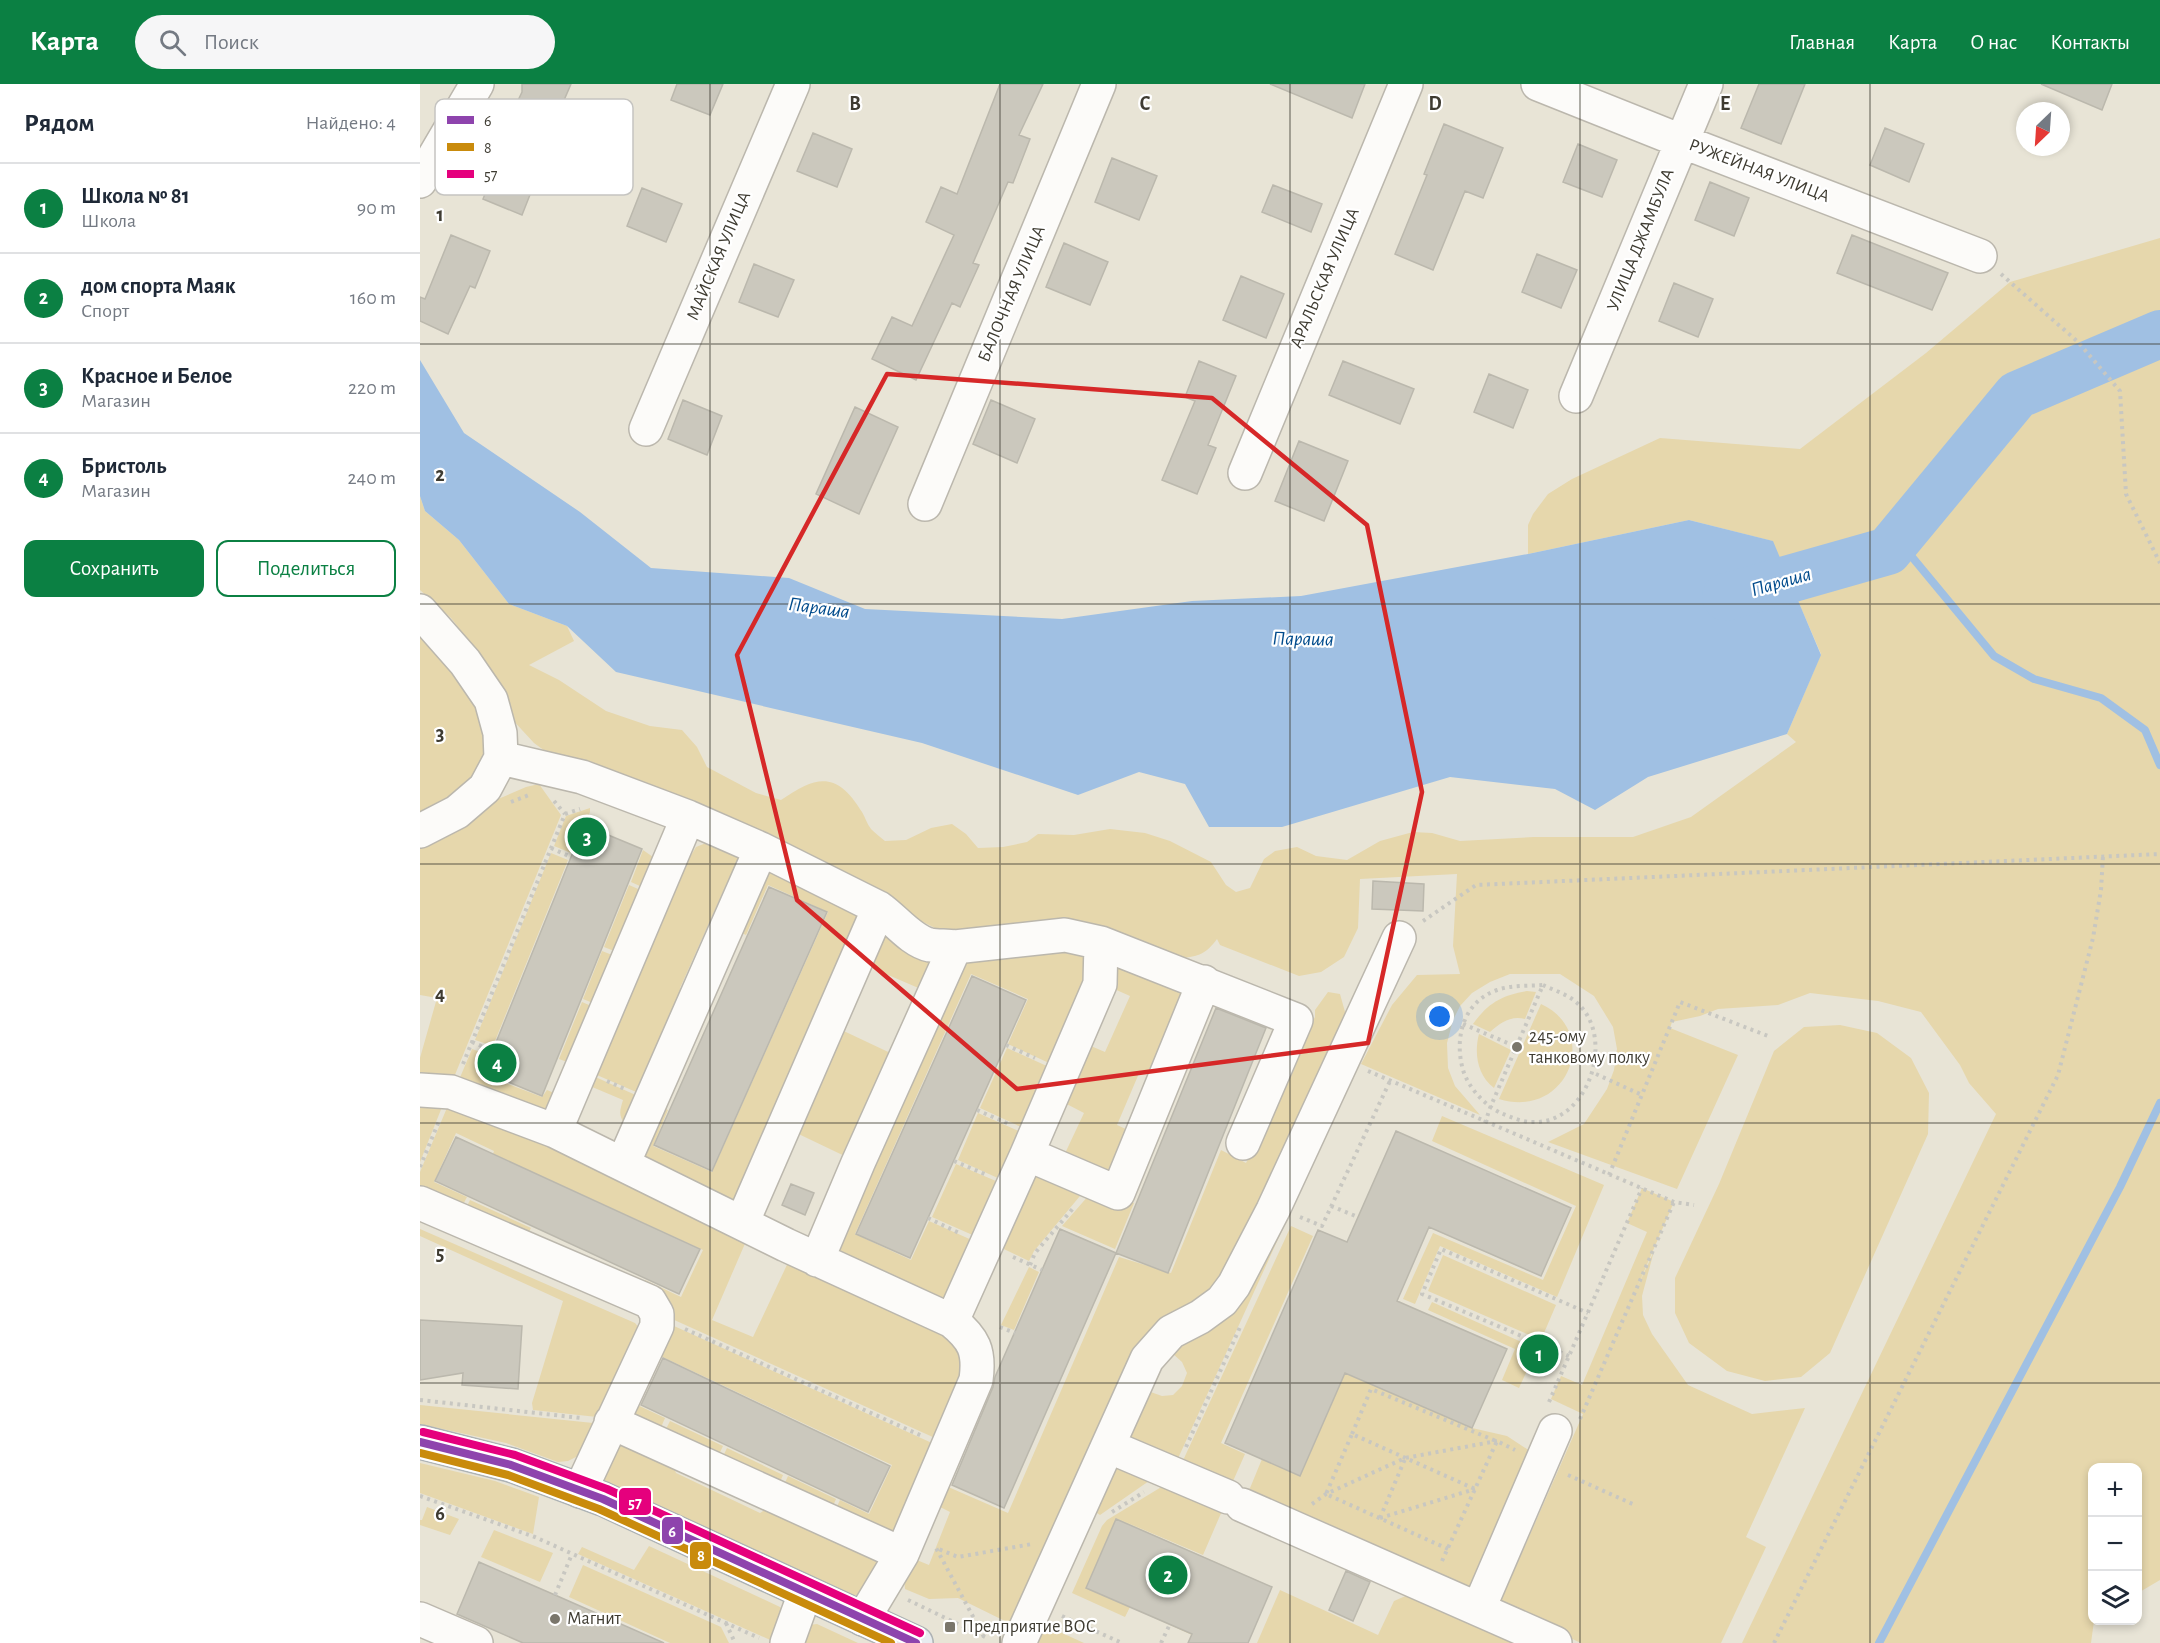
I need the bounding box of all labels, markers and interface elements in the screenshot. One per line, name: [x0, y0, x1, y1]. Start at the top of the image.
search box: [135, 15, 555, 69]
icon: search: [156, 26, 189, 59]
text: Карта: [30, 28, 99, 56]
text: Поиск: [204, 31, 259, 53]
text: Главная: [1789, 32, 1855, 53]
text: Карта: [1888, 32, 1937, 53]
text: О нас: [1970, 32, 2017, 53]
text: Контакты: [2050, 32, 2130, 53]
text: B: [849, 94, 861, 114]
text: C: [1140, 94, 1151, 114]
text: D: [1428, 94, 1442, 114]
text: E: [1720, 94, 1730, 114]
legend: [435, 99, 633, 195]
north arrow: [2016, 102, 2070, 156]
text: Рядом: [24, 110, 95, 136]
text: Найдено: 4: [306, 113, 396, 133]
text: 6: [484, 113, 492, 129]
street label: РУЖЕЙНАЯ УЛИЦА: [1686, 134, 1833, 206]
text: 8: [484, 140, 492, 156]
street label: УЛИЦА ДЖАМБУЛА: [1604, 166, 1678, 314]
text: 57: [484, 167, 498, 183]
text: Школа № 81: [81, 185, 190, 207]
street label: МАЙСКАЯ УЛИЦА: [682, 188, 754, 323]
text: 1: [40, 198, 47, 218]
text: 90 m: [357, 198, 396, 218]
text: 1: [436, 205, 444, 225]
street label: АРАЛЬСКАЯ УЛИЦА: [1287, 205, 1363, 351]
text: Школа: [81, 211, 136, 231]
street label: БАЛОЧНАЯ УЛИЦА: [975, 223, 1049, 365]
text: дом спорта Маяк: [81, 275, 236, 297]
text: 2: [39, 288, 48, 308]
text: 160 m: [350, 288, 396, 308]
text: Спорт: [81, 301, 129, 321]
text: Красное и Белое: [81, 365, 232, 387]
text: 3: [39, 378, 48, 398]
text: 220 m: [348, 378, 396, 398]
text: Магазин: [81, 391, 151, 411]
text: Бристоль: [81, 455, 166, 477]
text: 2: [435, 465, 445, 485]
text: 4: [38, 468, 49, 488]
text: 240 m: [347, 468, 396, 488]
text: Магазин: [81, 481, 151, 501]
button: Сохранить: [24, 540, 204, 597]
button: Поделиться: [216, 540, 396, 597]
water label: Параша: [1749, 564, 1813, 600]
water label: Параша: [787, 594, 851, 622]
water label: Параша: [1272, 628, 1334, 650]
text: 3: [436, 724, 444, 744]
pin: 3: [568, 814, 606, 860]
text: 4: [435, 984, 445, 1004]
your location: [1425, 1002, 1454, 1031]
place label: 245-ому танковому полку: [1528, 1028, 1650, 1067]
pin: 4: [478, 1040, 517, 1086]
marker: 245-ому танковому полку: [1510, 1040, 1524, 1054]
text: 5: [436, 1244, 444, 1264]
pin: 1: [1520, 1332, 1558, 1376]
map controls: [2088, 1463, 2142, 1625]
button: +: [2088, 1463, 2142, 1517]
line badge: 57: [618, 1487, 652, 1516]
text: 57: [628, 1495, 642, 1511]
text: 6: [435, 1504, 445, 1524]
line badge: 6: [661, 1516, 684, 1545]
button: −: [2088, 1517, 2142, 1571]
text: 6: [668, 1524, 676, 1540]
line badge: 8: [689, 1541, 712, 1570]
text: 8: [697, 1548, 705, 1564]
pin: 2: [1148, 1552, 1188, 1598]
button: layers: [2088, 1571, 2142, 1625]
place label: Магнит: [567, 1610, 622, 1628]
marker: Магнит: [548, 1612, 562, 1626]
place label: Предприятие ВОС: [962, 1618, 1096, 1636]
marker: Предприятие ВОС: [943, 1620, 957, 1634]

